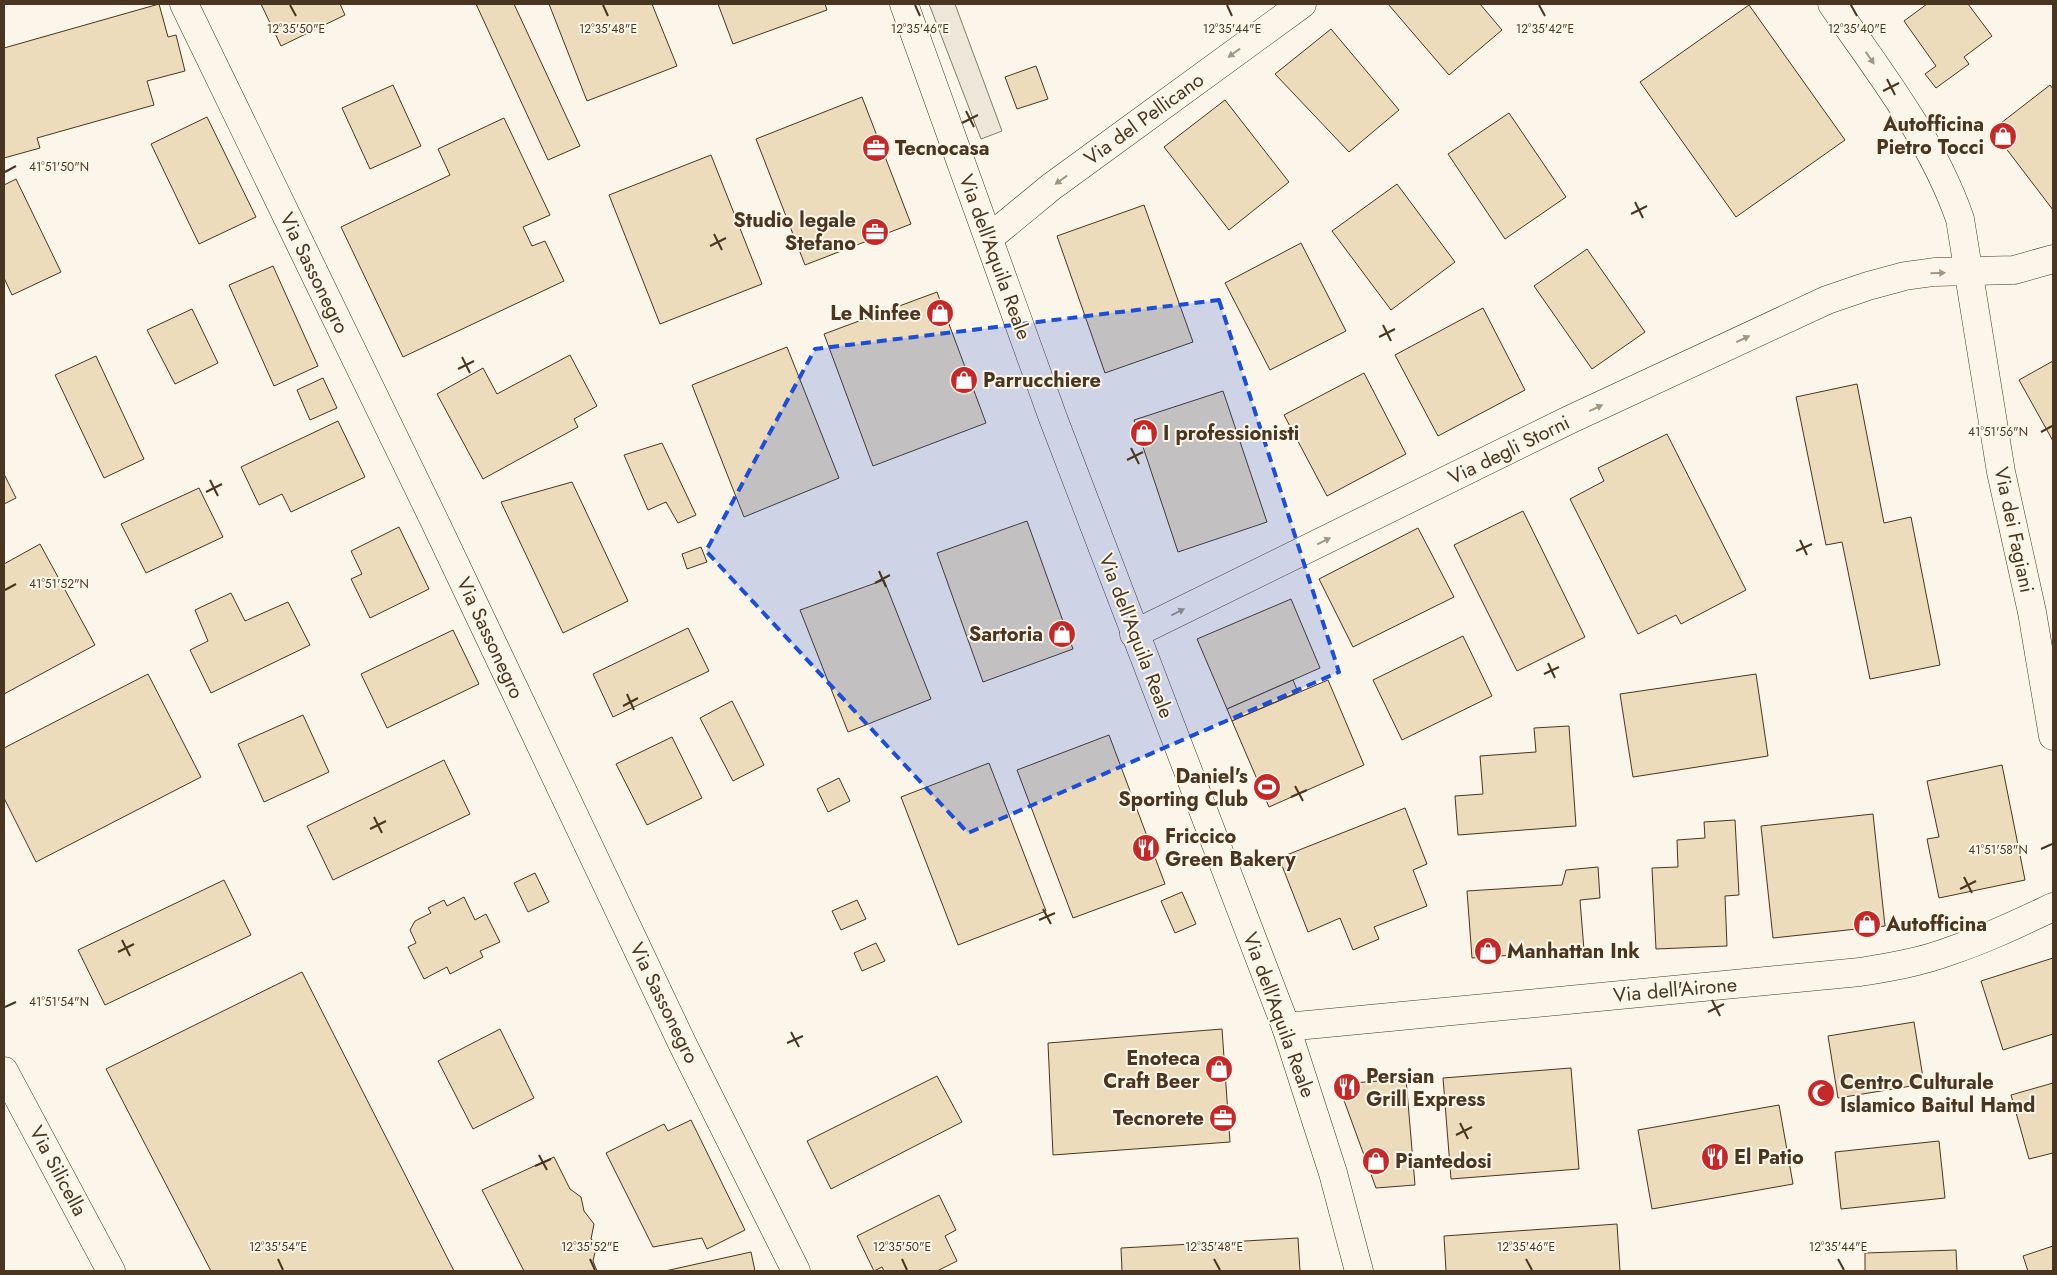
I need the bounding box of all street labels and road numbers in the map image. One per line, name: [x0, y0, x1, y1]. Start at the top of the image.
street label: Via del Pellicano: [1078, 65, 1210, 172]
street label: Via dell'Aquila Reale: [952, 170, 1038, 344]
street label: Via Sassonegro: [272, 208, 356, 338]
street label: Via degli Storni: [1443, 408, 1575, 492]
street label: Via dei Fagiani: [1987, 464, 2041, 596]
street label: Via dell'Aquila Reale: [1091, 550, 1181, 722]
street label: Via Sassonegro: [449, 572, 531, 704]
street label: Via dell'Aquila Reale: [1236, 928, 1322, 1102]
street label: Via Sassonegro: [622, 938, 706, 1068]
street label: Via dell'Airone: [1612, 970, 1738, 1010]
street label: Via Silicella: [22, 1121, 94, 1221]

